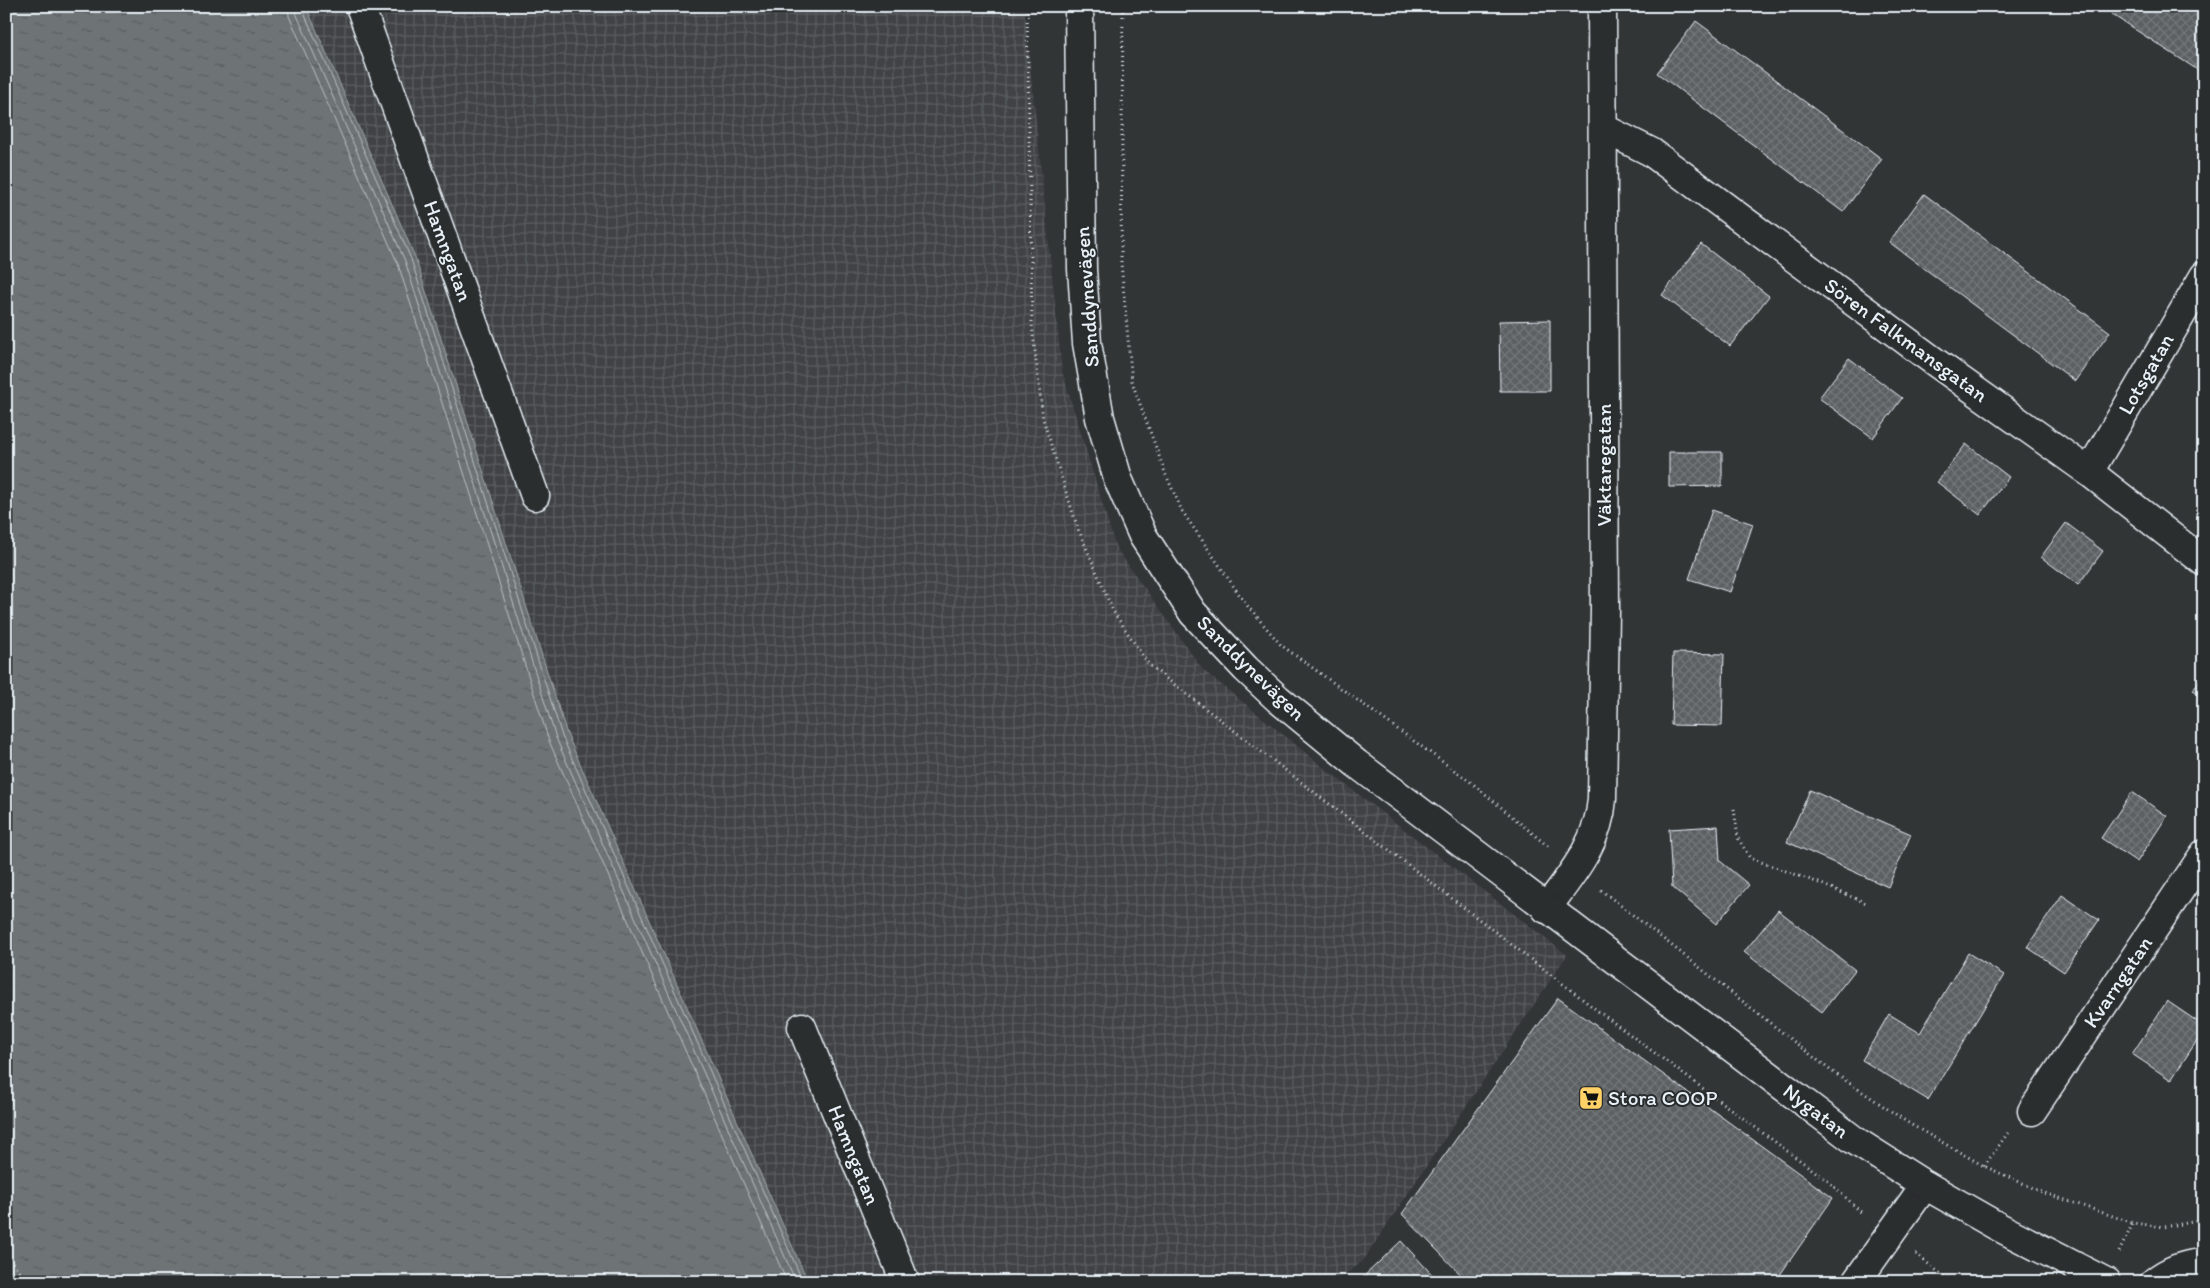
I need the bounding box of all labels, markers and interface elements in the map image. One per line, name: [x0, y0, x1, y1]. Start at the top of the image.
street label: Hamngatan: [419, 197, 478, 305]
street label: Sanddynevägen: [1069, 226, 1104, 368]
street label: Sören Falkmansgatan: [1820, 272, 1993, 407]
street label: Lotsgatan: [2112, 329, 2179, 419]
street label: Väktaregatan: [1591, 404, 1616, 526]
street label: Sanddynevägen: [1192, 610, 1311, 726]
street label: Kvarngatan: [2078, 931, 2157, 1032]
street label: Nygatan: [1779, 1078, 1854, 1143]
supermarket icon: Stora COOP: [1578, 1085, 1604, 1111]
place label: Stora COOP: [1608, 1085, 1718, 1110]
street label: Hamngatan: [823, 1101, 886, 1208]

